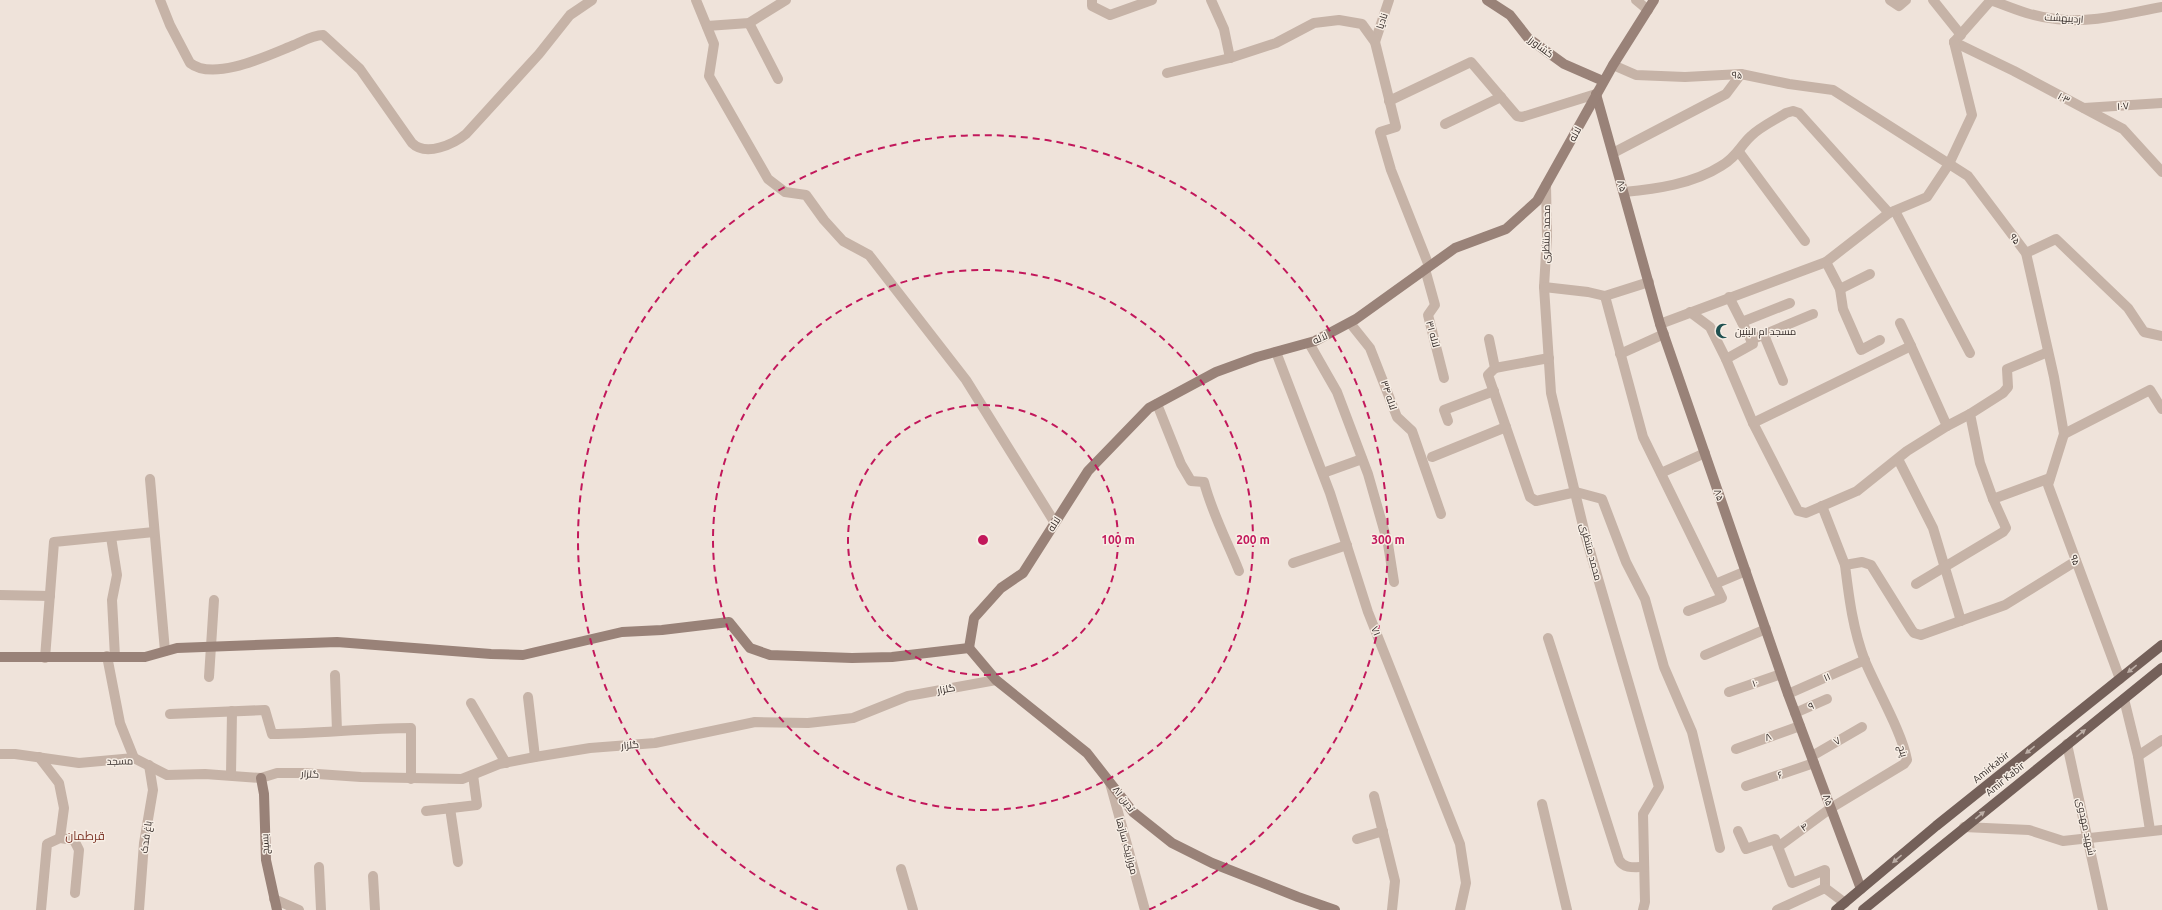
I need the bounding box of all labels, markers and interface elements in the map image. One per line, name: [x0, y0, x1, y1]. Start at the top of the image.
street label: اردیبهشت: [2044, 11, 2084, 26]
street label: نادیا: [1374, 12, 1390, 30]
street label: کشاورز: [1526, 33, 1556, 60]
street label: ۹۵: [1731, 69, 1743, 81]
street label: ۱۰۳: [2056, 90, 2072, 106]
street label: ۱۰۷: [2117, 100, 2129, 112]
street label: لاله: [1567, 125, 1583, 143]
street label: ۸۵: [1615, 179, 1629, 193]
street label: محمد منتظری: [1540, 205, 1553, 263]
street label: ۹۵: [2007, 231, 2023, 247]
street label: لاله ۳۱: [1424, 319, 1442, 349]
mosque icon: مسجد ام البنین: [1714, 322, 1732, 340]
place label: مسجد ام البنین: [1735, 326, 1796, 339]
street label: لاله: [1311, 330, 1329, 346]
street label: لاله ۳۴: [1379, 379, 1399, 411]
street label: ۸۵: [1712, 488, 1726, 502]
street label: لاله: [1045, 515, 1063, 533]
street label: محمد منتظری: [1577, 522, 1604, 582]
centre of rings: [976, 533, 990, 547]
text: 100 m: [1101, 533, 1135, 546]
text: 200 m: [1236, 533, 1270, 546]
text: 300 m: [1371, 533, 1405, 546]
street label: ۹۵: [2068, 553, 2082, 567]
street label: ۷۱: [1369, 625, 1383, 637]
one-way arrow: [2126, 665, 2137, 674]
street label: ۱۱: [1822, 671, 1832, 683]
street label: ۱۰: [1751, 677, 1759, 689]
street label: گلزار: [935, 682, 956, 696]
street label: ۹: [1806, 700, 1816, 712]
one-way arrow: [2076, 729, 2087, 738]
street label: ۸: [1763, 731, 1773, 743]
street label: ۷: [1832, 735, 1842, 747]
street label: گلزار: [619, 739, 640, 751]
street label: پنج: [1895, 744, 1910, 759]
one-way arrow: [2025, 746, 2036, 755]
street label: Amirkabir: [1971, 749, 2012, 785]
street label: مسجد: [107, 755, 133, 767]
street label: Amir Kabir: [1983, 760, 2027, 798]
street label: گلزار: [300, 768, 319, 780]
street label: ۶: [1776, 769, 1784, 781]
street label: تدین ۸۱: [1110, 784, 1138, 815]
street label: ۸۵: [1821, 793, 1835, 807]
street label: شهید مهدوی: [2074, 797, 2097, 857]
one-way arrow: [1974, 810, 1985, 819]
street label: موزاییک سازها: [1114, 816, 1140, 876]
street label: باغ فدک: [138, 820, 155, 854]
street label: ۴: [1798, 820, 1810, 833]
district label: قرطمان: [65, 829, 105, 843]
street label: بسیج: [259, 834, 272, 854]
one-way arrow: [1892, 854, 1902, 864]

